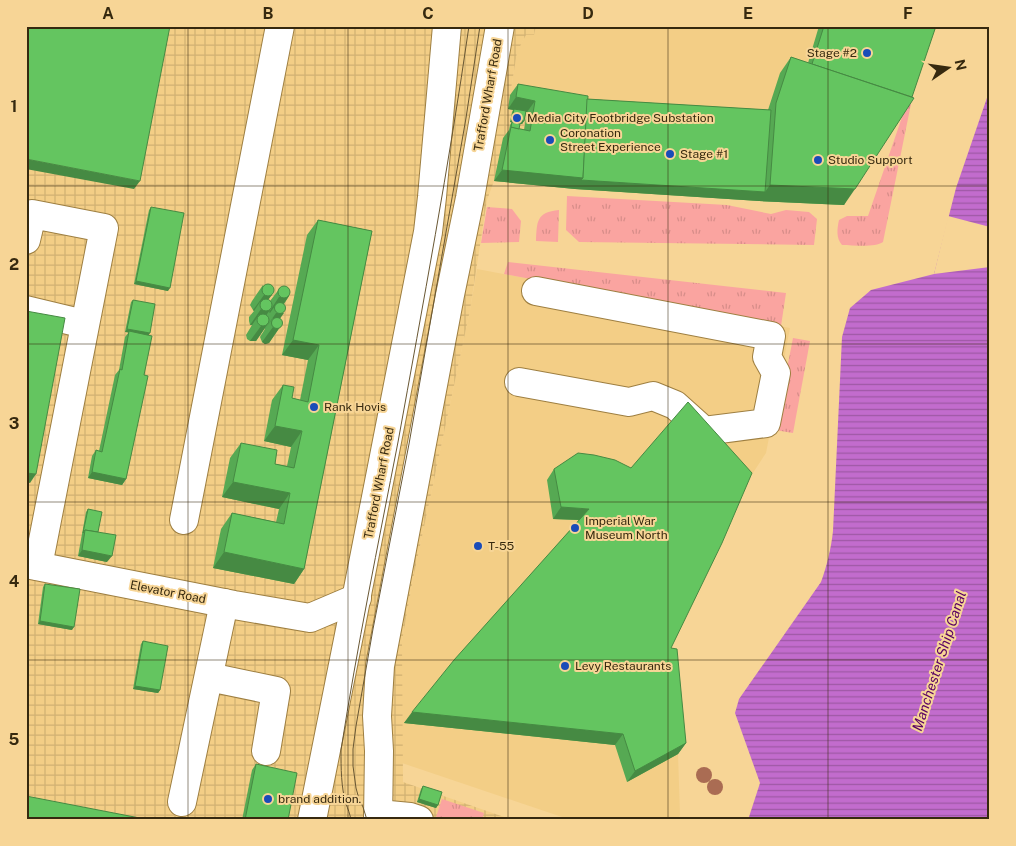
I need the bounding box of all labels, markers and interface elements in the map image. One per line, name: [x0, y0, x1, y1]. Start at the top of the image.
text: A: [102, 4, 114, 23]
text: B: [263, 4, 274, 23]
text: C: [422, 4, 434, 23]
text: D: [582, 4, 594, 23]
text: E: [743, 4, 753, 23]
text: F: [903, 4, 913, 23]
street label: Trafford Wharf Road: [471, 38, 505, 152]
north arrow: [924, 42, 974, 92]
place label: Stage #2: [807, 46, 857, 60]
marker: Stage #2: [861, 47, 873, 59]
text: N: [952, 58, 970, 72]
text: 1: [11, 97, 17, 116]
place label: Media City Footbridge Substation: [527, 111, 714, 125]
marker: Media City Footbridge Substation: [511, 112, 523, 124]
place label: Coronation Street Experience: [560, 126, 661, 154]
marker: Coronation Street Experience: [544, 134, 556, 146]
place label: Stage #1: [680, 147, 728, 161]
marker: Stage #1: [664, 148, 676, 160]
place label: Studio Support: [828, 153, 913, 167]
marker: Studio Support: [812, 154, 824, 166]
text: 2: [9, 255, 19, 274]
place label: Rank Hovis: [324, 400, 386, 414]
marker: Rank Hovis: [308, 401, 320, 413]
text: 3: [9, 414, 19, 433]
street label: Trafford Wharf Road: [361, 426, 397, 540]
place label: Imperial War Museum North: [585, 514, 668, 542]
marker: Imperial War Museum North: [569, 522, 581, 534]
place label: T-55: [488, 539, 515, 553]
marker: T-55: [472, 540, 484, 552]
text: 4: [9, 572, 20, 591]
street label: Elevator Road: [129, 578, 207, 606]
water label: Manchester Ship Canal: [909, 589, 969, 733]
place label: Levy Restaurants: [575, 659, 671, 673]
marker: Levy Restaurants: [559, 660, 571, 672]
text: 5: [9, 730, 20, 749]
place label: brand addition.: [278, 792, 361, 806]
marker: brand addition.: [262, 793, 274, 805]

